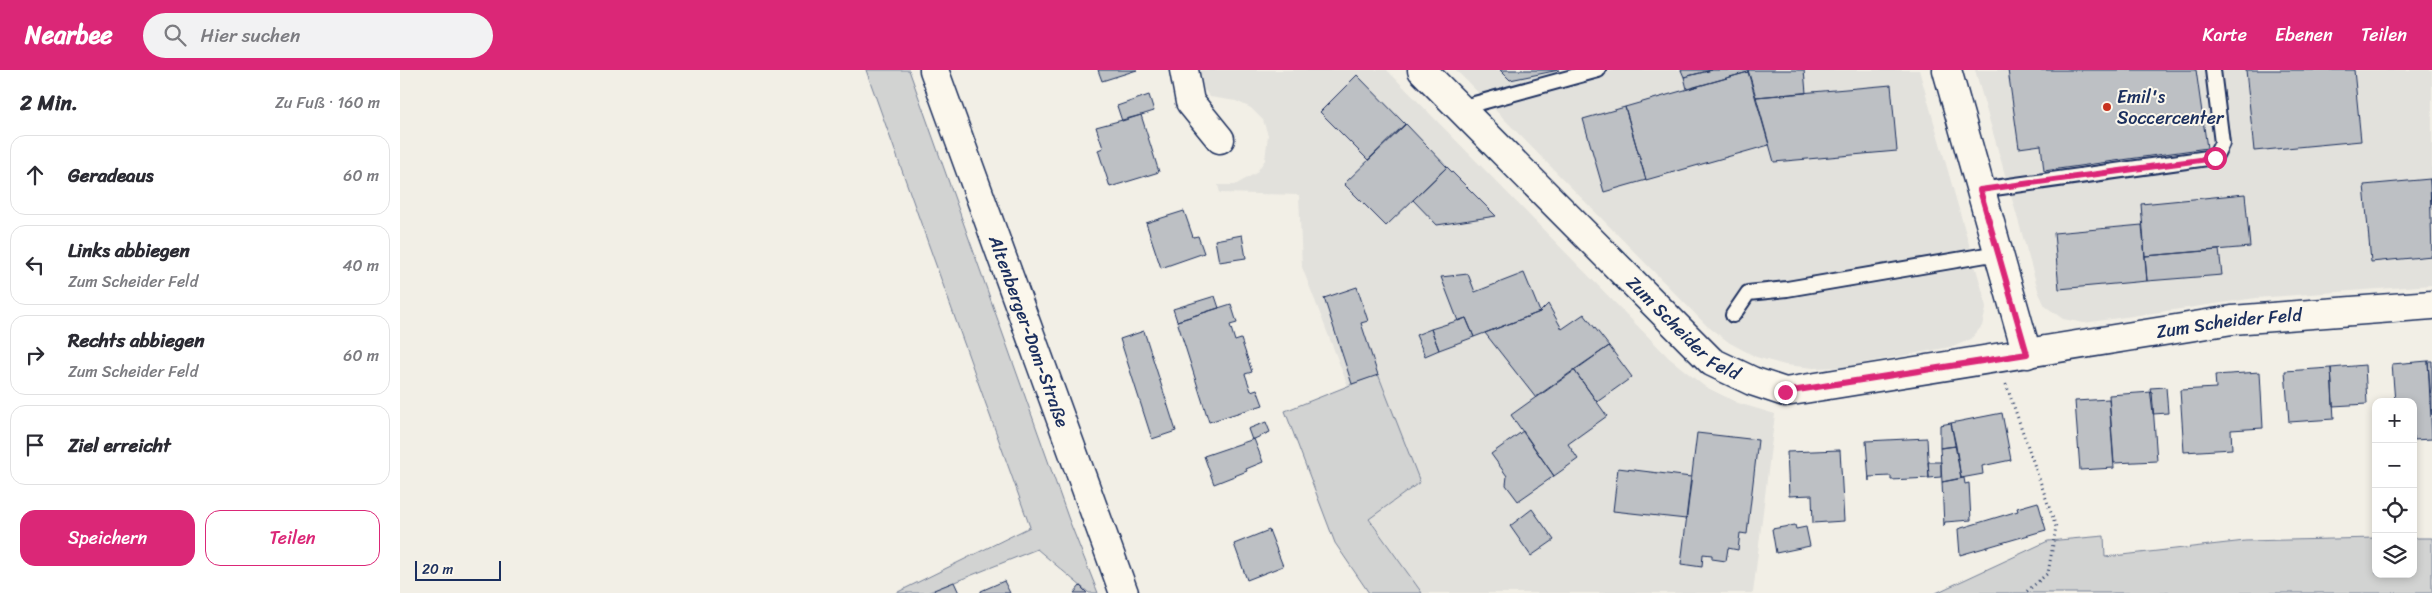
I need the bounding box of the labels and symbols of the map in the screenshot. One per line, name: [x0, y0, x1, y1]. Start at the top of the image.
place label: Emil's Soccercenter: [2117, 81, 2225, 134]
marker: Emil's Soccercenter: [2101, 101, 2113, 113]
route start: [2204, 147, 2227, 170]
street label: Altenberger-Dom-Straße: [979, 230, 1079, 432]
street label: Zum Scheider Feld: [1618, 268, 1747, 390]
street label: Zum Scheider Feld: [2154, 299, 2304, 348]
route end: [1774, 381, 1797, 404]
scale bar: [415, 558, 501, 581]

